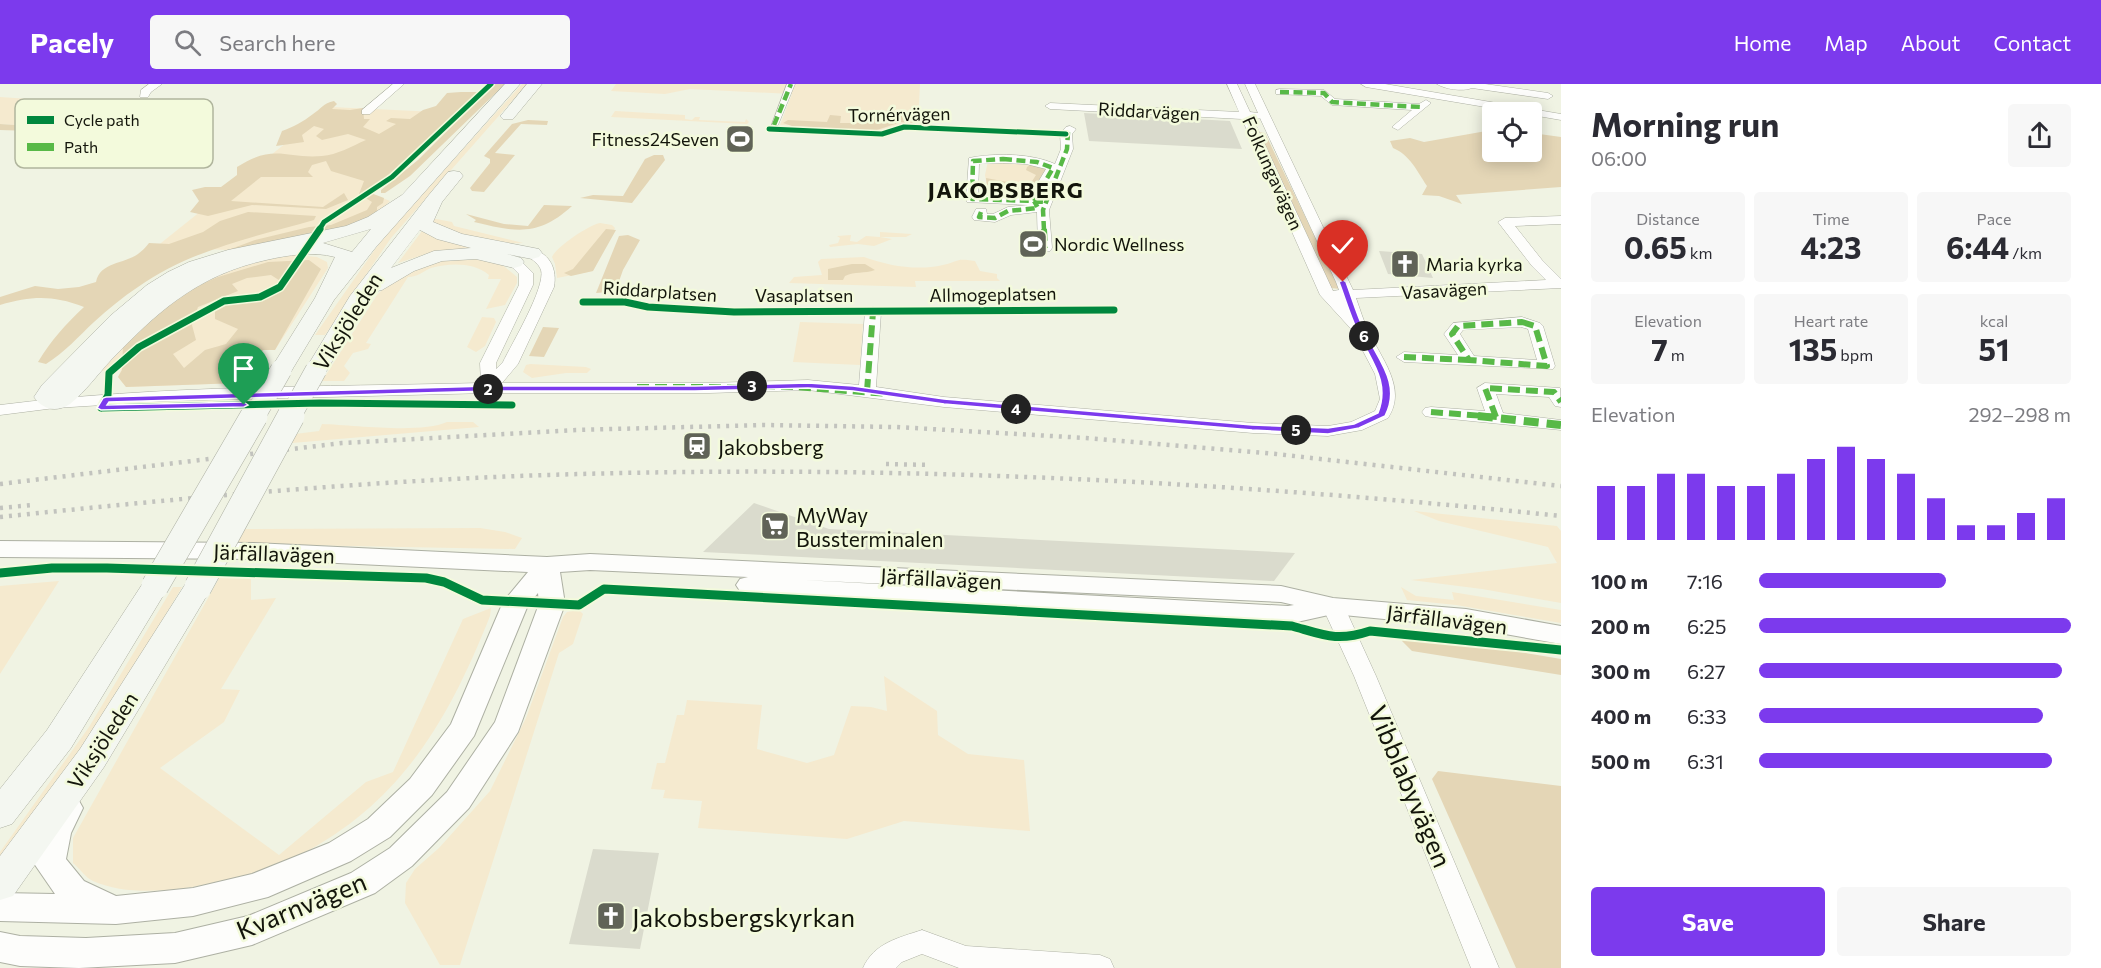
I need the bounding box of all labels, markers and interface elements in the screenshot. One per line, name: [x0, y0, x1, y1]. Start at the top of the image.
search box: [150, 15, 570, 69]
text: Pacely: [30, 25, 114, 59]
icon: search: [171, 26, 204, 59]
text: Search here: [219, 29, 336, 56]
text: Home: [1734, 30, 1791, 55]
text: Map: [1824, 30, 1868, 55]
text: About: [1901, 30, 1960, 55]
text: Contact: [1993, 30, 2071, 55]
street label: Riddarvägen: [1098, 97, 1200, 125]
legend: [15, 99, 213, 168]
street label: Tornérvägen: [847, 102, 951, 126]
map controls: [1482, 102, 1542, 162]
button: locate: [1482, 102, 1542, 162]
text: Morning run: [1591, 103, 1779, 144]
button: share: [2008, 104, 2071, 167]
text: Cycle path: [64, 110, 140, 129]
street label: Folkungavägen: [1238, 113, 1308, 233]
sports icon: Fitness24Seven: [724, 123, 756, 155]
place label: Fitness24Seven: [591, 128, 719, 150]
text: Path: [64, 137, 98, 156]
text: 06:00: [1591, 146, 1647, 170]
district label: JAKOBSBERG: [928, 176, 1084, 203]
text: Distance: [1636, 209, 1700, 228]
text: Time: [1813, 209, 1849, 228]
text: Pace: [1977, 209, 2011, 228]
pin: [1317, 220, 1368, 282]
sports icon: Nordic Wellness: [1017, 228, 1049, 260]
text: 0.65: [1624, 228, 1687, 265]
text: 4:23: [1801, 228, 1861, 265]
text: 6:44: [1946, 228, 2009, 265]
icon: check: [1326, 229, 1359, 262]
place label: Nordic Wellness: [1054, 233, 1184, 255]
text: km: [1687, 243, 1712, 262]
text: /km: [2009, 243, 2042, 262]
church icon: Maria kyrka: [1389, 248, 1421, 280]
place label: Maria kyrka: [1426, 253, 1523, 275]
street label: Viksjöleden: [307, 268, 387, 374]
street label: Riddarplatsen: [602, 276, 718, 306]
street label: Vasavägen: [1400, 277, 1488, 303]
street label: Allmogeplatsen: [929, 282, 1057, 306]
street label: Vasaplatsen: [755, 284, 853, 306]
text: Elevation: [1634, 311, 1702, 330]
text: Heart rate: [1794, 311, 1868, 330]
text: kcal: [1980, 311, 2008, 330]
pin: 6: [1349, 321, 1379, 351]
text: 6: [1359, 326, 1369, 345]
text: 7: [1651, 330, 1668, 367]
text: 135: [1789, 330, 1837, 367]
text: 51: [1978, 330, 2010, 367]
pin: [218, 343, 269, 405]
text: m: [1668, 345, 1685, 364]
text: bpm: [1837, 345, 1873, 364]
icon: arrive: [227, 352, 260, 385]
pin: 3: [737, 371, 767, 401]
pin: 2: [473, 374, 503, 404]
text: 3: [747, 376, 757, 395]
text: 2: [483, 379, 493, 398]
pin: 4: [1001, 394, 1031, 424]
text: 4: [1011, 399, 1021, 418]
text: Elevation: [1591, 402, 1676, 426]
text: 292–298 m: [1968, 402, 2071, 426]
pin: 5: [1281, 415, 1311, 445]
text: 5: [1291, 420, 1301, 439]
station icon: Jakobsberg: [681, 430, 713, 462]
place label: Jakobsberg: [718, 434, 824, 459]
place label: MyWay Bussterminalen: [796, 502, 943, 551]
supermarket icon: MyWay Bussterminalen: [759, 510, 791, 542]
street label: Järfällavägen: [213, 538, 335, 568]
street label: Järfällavägen: [880, 562, 1002, 594]
text: 100 m: [1591, 569, 1648, 593]
text: 7:16: [1687, 569, 1723, 593]
street label: Järfällavägen: [1385, 599, 1509, 639]
text: 200 m: [1591, 614, 1650, 638]
text: 6:25: [1687, 614, 1726, 638]
text: 300 m: [1591, 659, 1651, 683]
text: 6:27: [1687, 659, 1725, 683]
street label: Viksjöleden: [61, 687, 143, 793]
street label: Vibblabyvägen: [1363, 700, 1459, 872]
text: 400 m: [1591, 704, 1651, 728]
text: 6:33: [1687, 704, 1727, 728]
text: 500 m: [1591, 749, 1651, 773]
text: 6:31: [1687, 749, 1724, 773]
street label: Kvarnvägen: [232, 865, 370, 945]
button: Save: [1591, 887, 1825, 956]
button: Share: [1837, 887, 2071, 956]
church icon: Jakobsbergskyrkan: [595, 900, 627, 932]
place label: Jakobsbergskyrkan: [632, 901, 855, 932]

